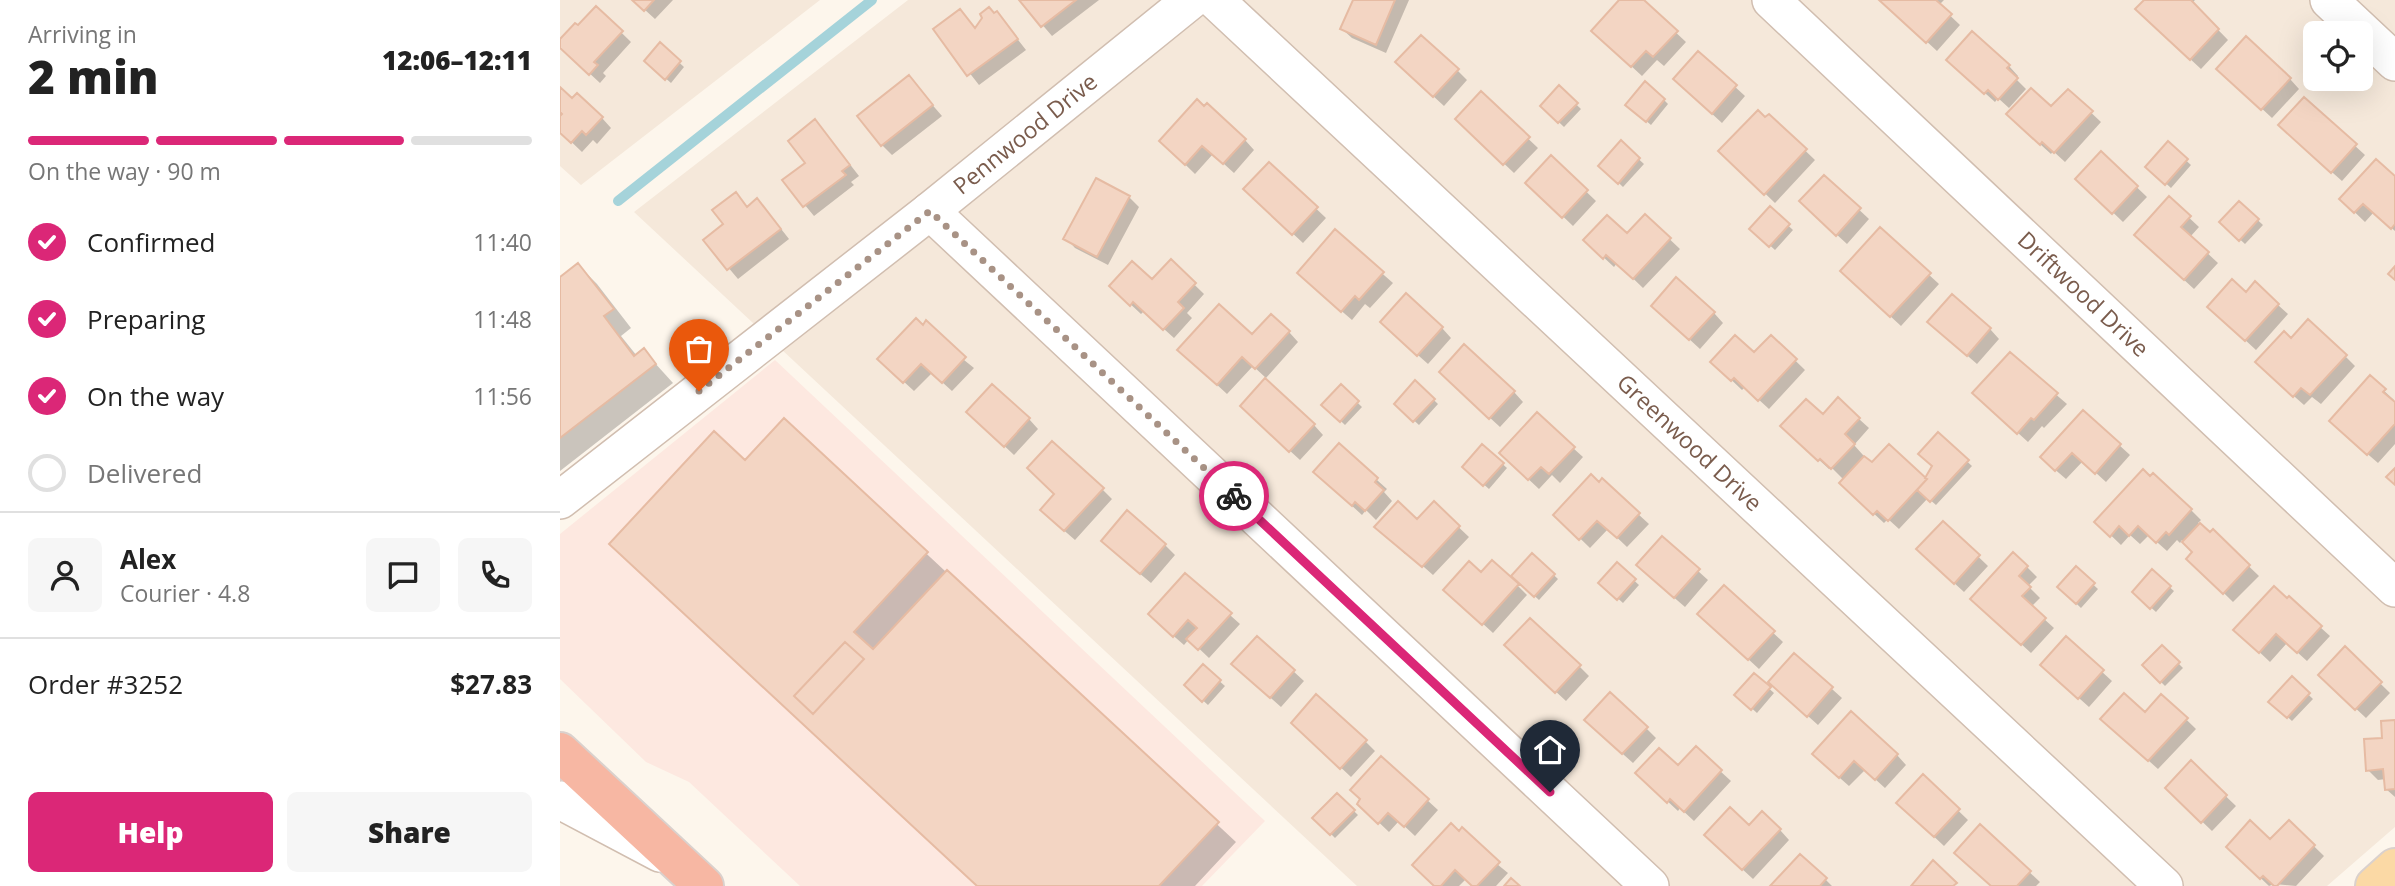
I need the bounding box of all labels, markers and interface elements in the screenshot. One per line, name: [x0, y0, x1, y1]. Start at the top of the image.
text: Arriving in: [28, 18, 137, 50]
map controls: [2303, 21, 2373, 91]
button: locate: [2303, 21, 2373, 91]
text: 12:06–12:11: [382, 42, 532, 78]
text: 2 min: [28, 45, 159, 107]
street label: Pennwood Drive: [946, 65, 1103, 201]
text: On the way · 90 m: [28, 155, 221, 187]
icon: check: [28, 223, 66, 261]
text: Confirmed: [87, 224, 215, 260]
street label: Driftwood Drive: [2011, 224, 2157, 363]
text: 11:40: [473, 226, 532, 258]
icon: check: [28, 300, 66, 338]
text: Preparing: [87, 301, 205, 337]
text: 11:48: [473, 303, 532, 335]
pin: [669, 319, 729, 391]
icon: bag: [680, 330, 718, 368]
street label: Greenwood Drive: [1610, 366, 1770, 518]
icon: check: [28, 377, 66, 415]
text: On the way: [87, 378, 224, 414]
text: 11:56: [473, 380, 532, 412]
text: Delivered: [87, 455, 202, 491]
courier: [1199, 461, 1269, 531]
icon: bike: [1215, 477, 1253, 515]
button: person: [28, 538, 102, 612]
button: chat: [366, 538, 440, 612]
button: phone: [458, 538, 532, 612]
text: Alex: [120, 541, 176, 577]
text: Courier · 4.8: [120, 577, 250, 609]
text: Order #3252: [28, 666, 183, 702]
text: $27.83: [450, 666, 532, 702]
pin: [1520, 720, 1580, 792]
icon: home: [1531, 731, 1569, 769]
button: Help: [28, 792, 273, 872]
button: Share: [287, 792, 532, 872]

